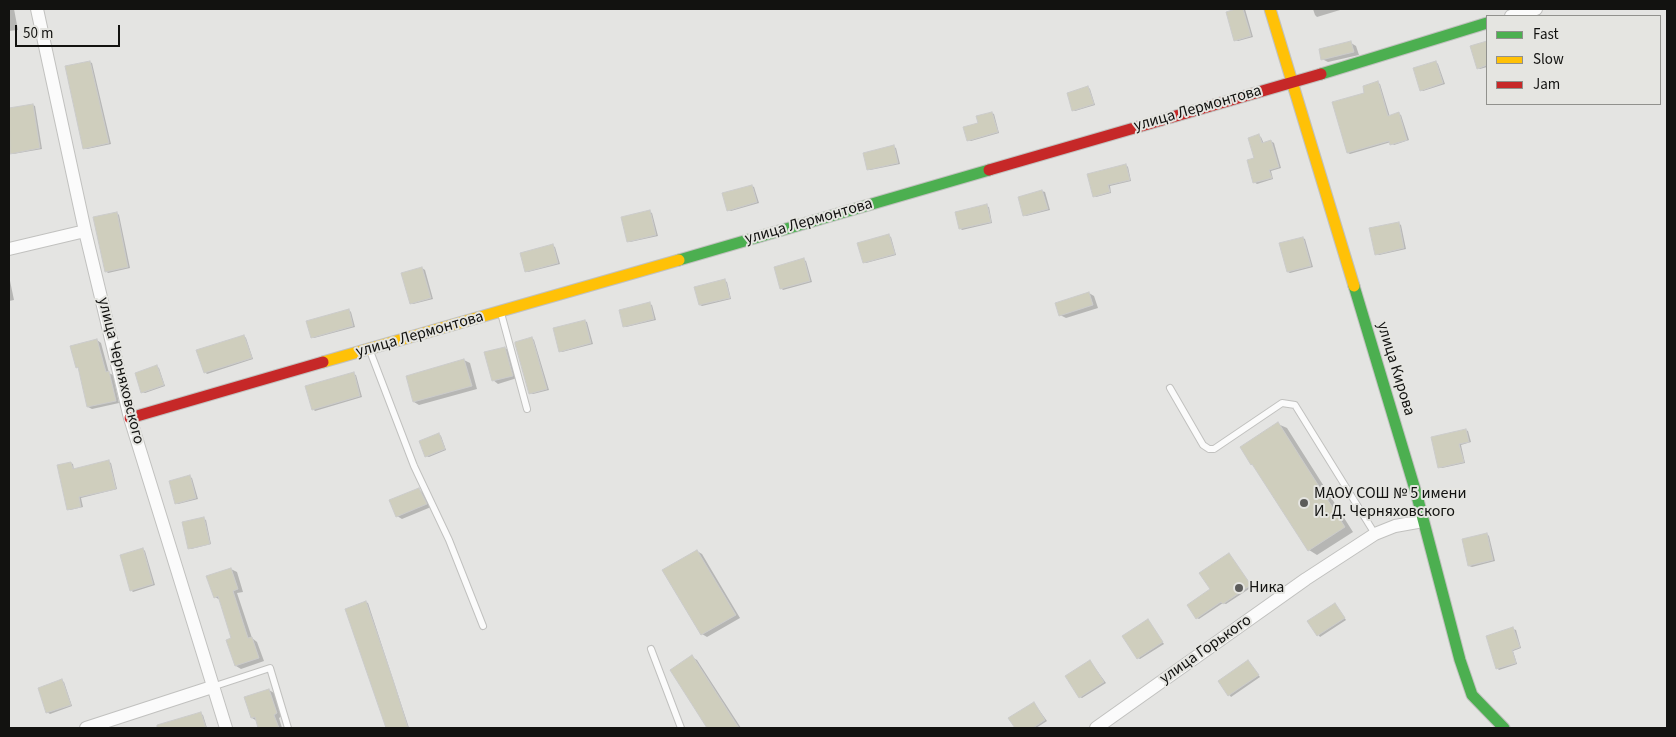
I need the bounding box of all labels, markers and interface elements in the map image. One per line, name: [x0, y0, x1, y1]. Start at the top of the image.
scale bar: [18, 15, 122, 47]
legend: [1486, 15, 1661, 105]
text: 50 m: [23, 23, 53, 44]
text: Fast: [1533, 24, 1559, 45]
text: Slow: [1533, 49, 1564, 70]
text: Jam: [1533, 74, 1560, 95]
street label: улица Лермонтова: [1132, 82, 1264, 136]
street label: улица Лермонтова: [743, 195, 875, 249]
street label: улица Черняховского: [92, 296, 148, 446]
street label: улица Лермонтова: [354, 308, 486, 362]
street label: улица Кирова: [1372, 320, 1418, 418]
place label: МАОУ СОШ № 5 имени И. Д. Черняховского: [1314, 484, 1467, 522]
marker: МАОУ СОШ № 5 имени И. Д. Черняховского: [1298, 497, 1310, 509]
place label: Ника: [1249, 578, 1284, 598]
marker: Ника: [1233, 582, 1245, 594]
street label: улица Горького: [1156, 611, 1256, 689]

